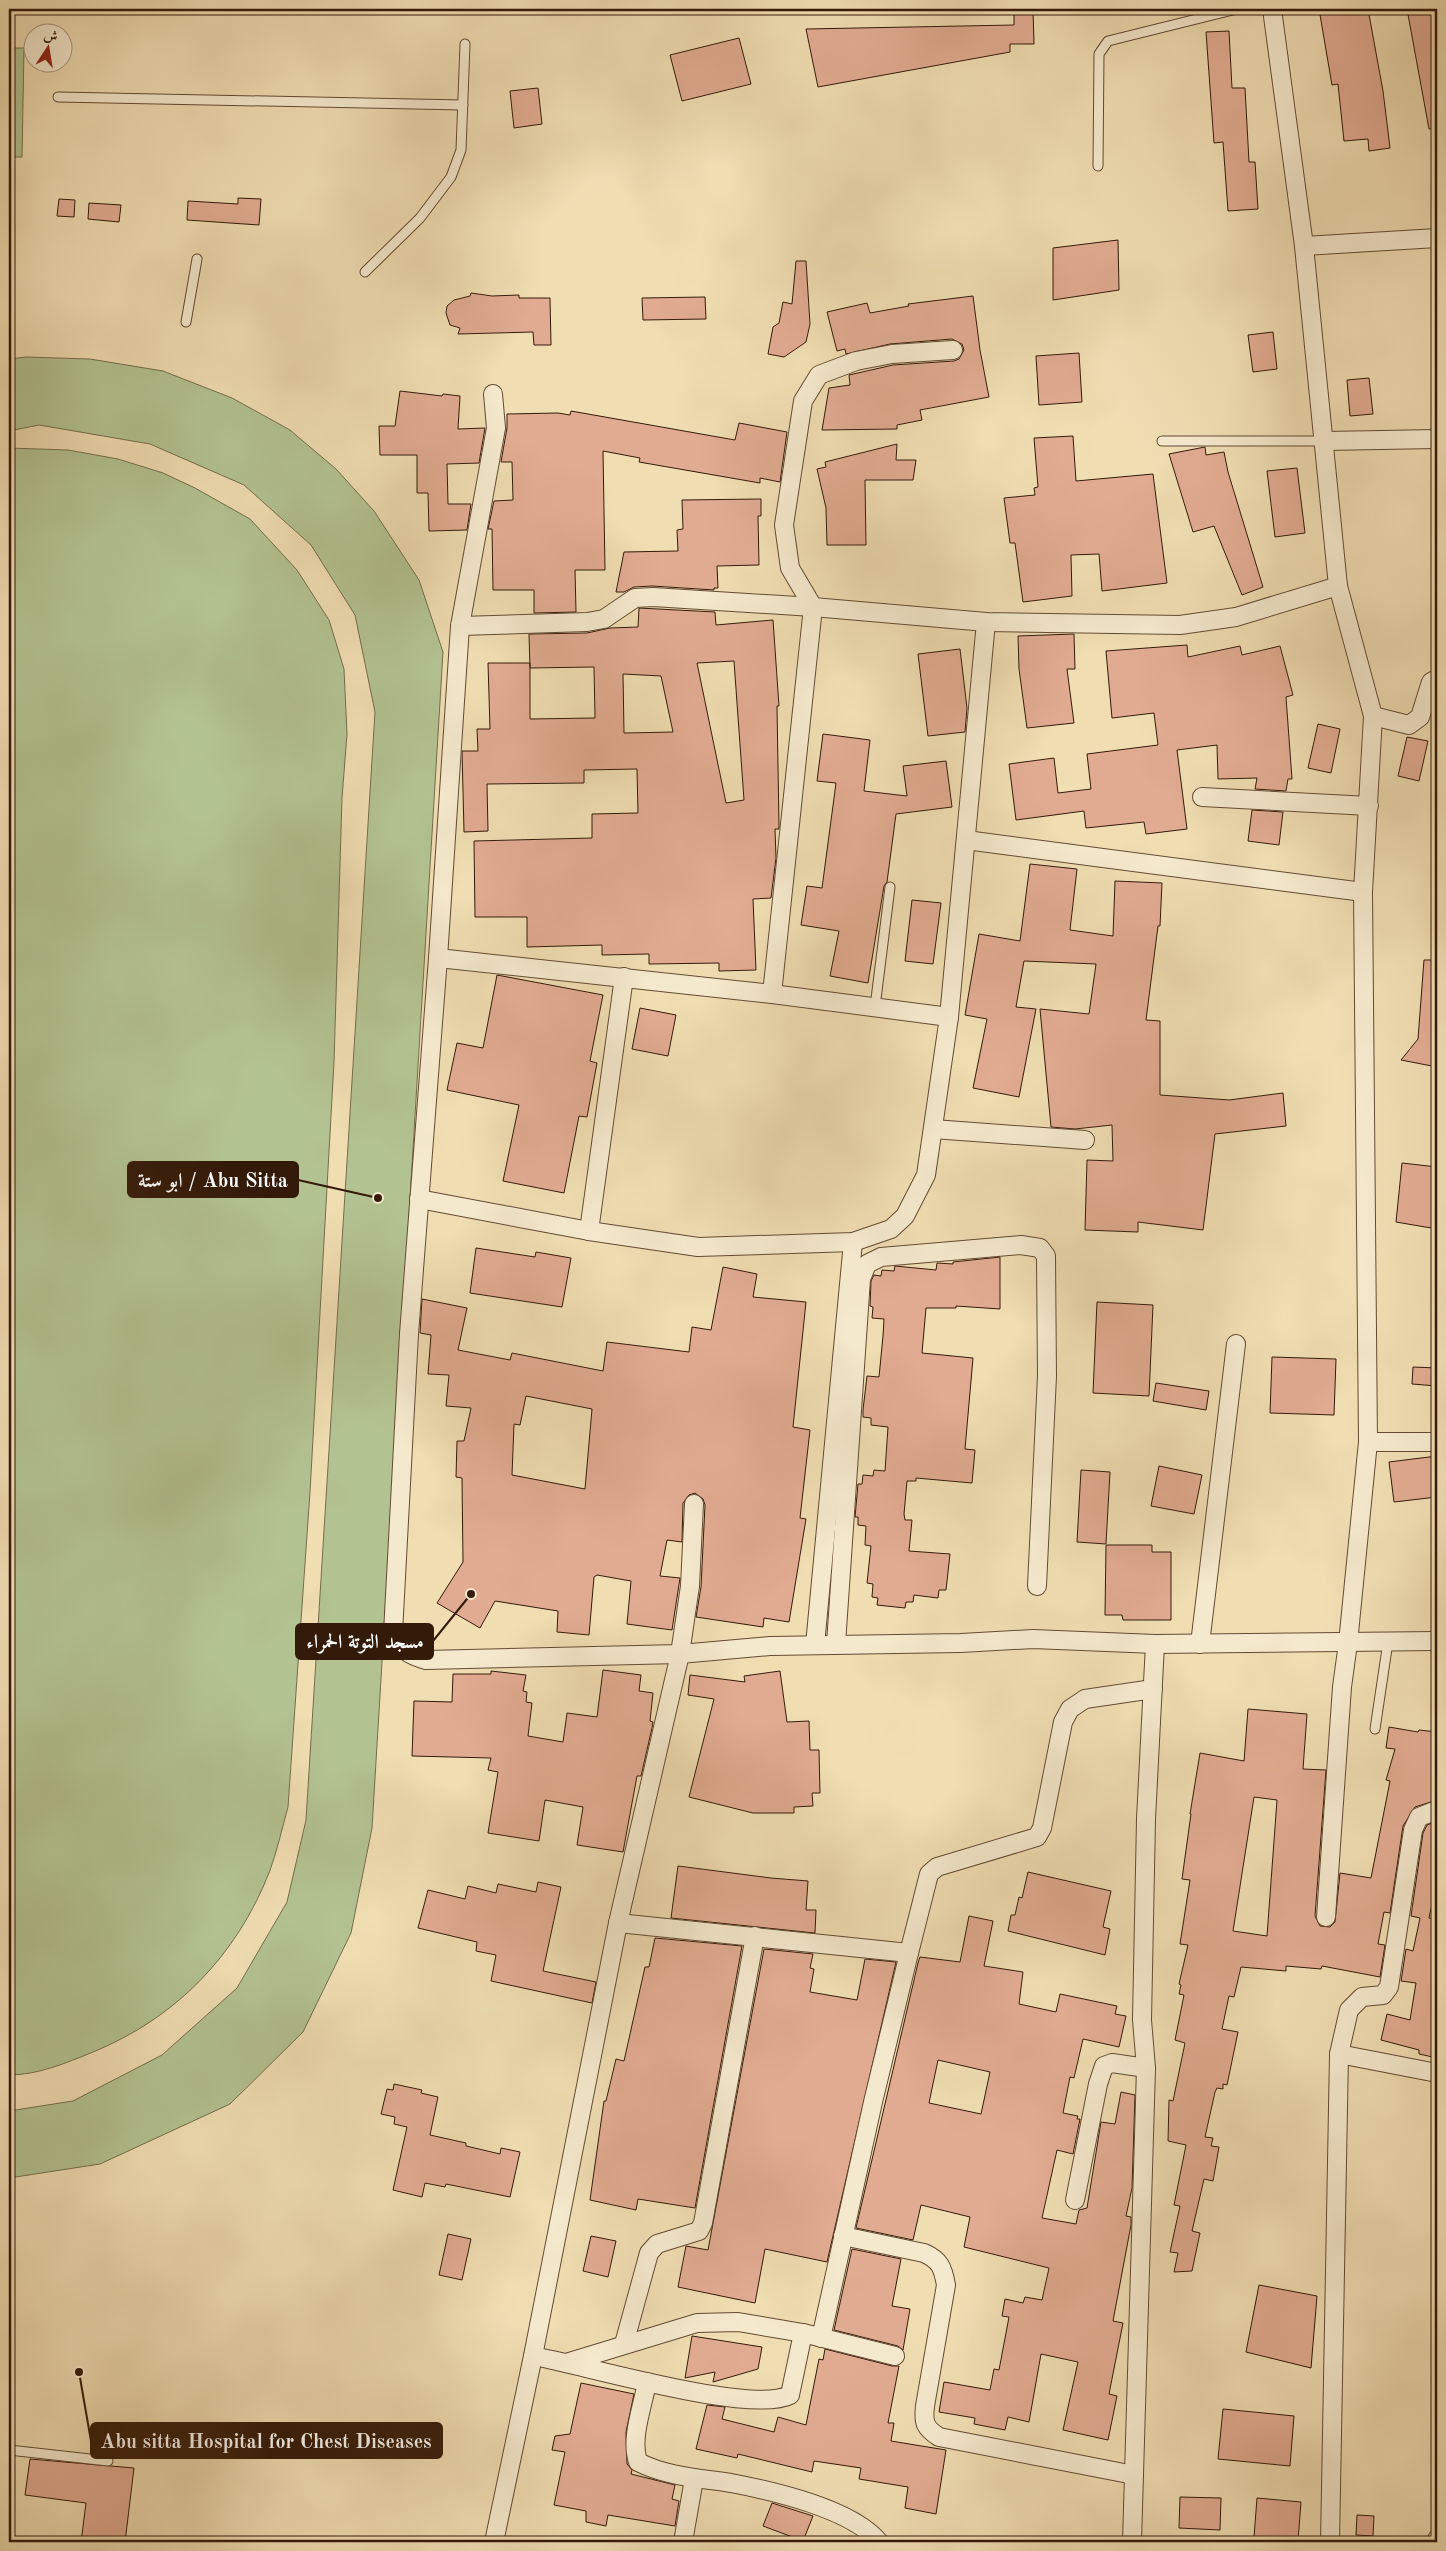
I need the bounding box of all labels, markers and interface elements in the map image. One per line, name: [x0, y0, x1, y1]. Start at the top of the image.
north arrow: [22, 22, 72, 72]
text: ش: [42, 28, 59, 45]
callout: ابو ستة / Abu Sitta: [128, 1162, 298, 1197]
text: ابو ستة / Abu Sitta: [138, 1172, 288, 1193]
callout: مسجد التوتة الحمراء: [296, 1624, 433, 1659]
text: مسجد التوتة الحمراء: [306, 1632, 424, 1654]
callout: Abu sitta Hospital for Chest Diseases: [91, 2423, 442, 2458]
text: Abu sitta Hospital for Chest Diseases: [100, 2433, 432, 2453]

